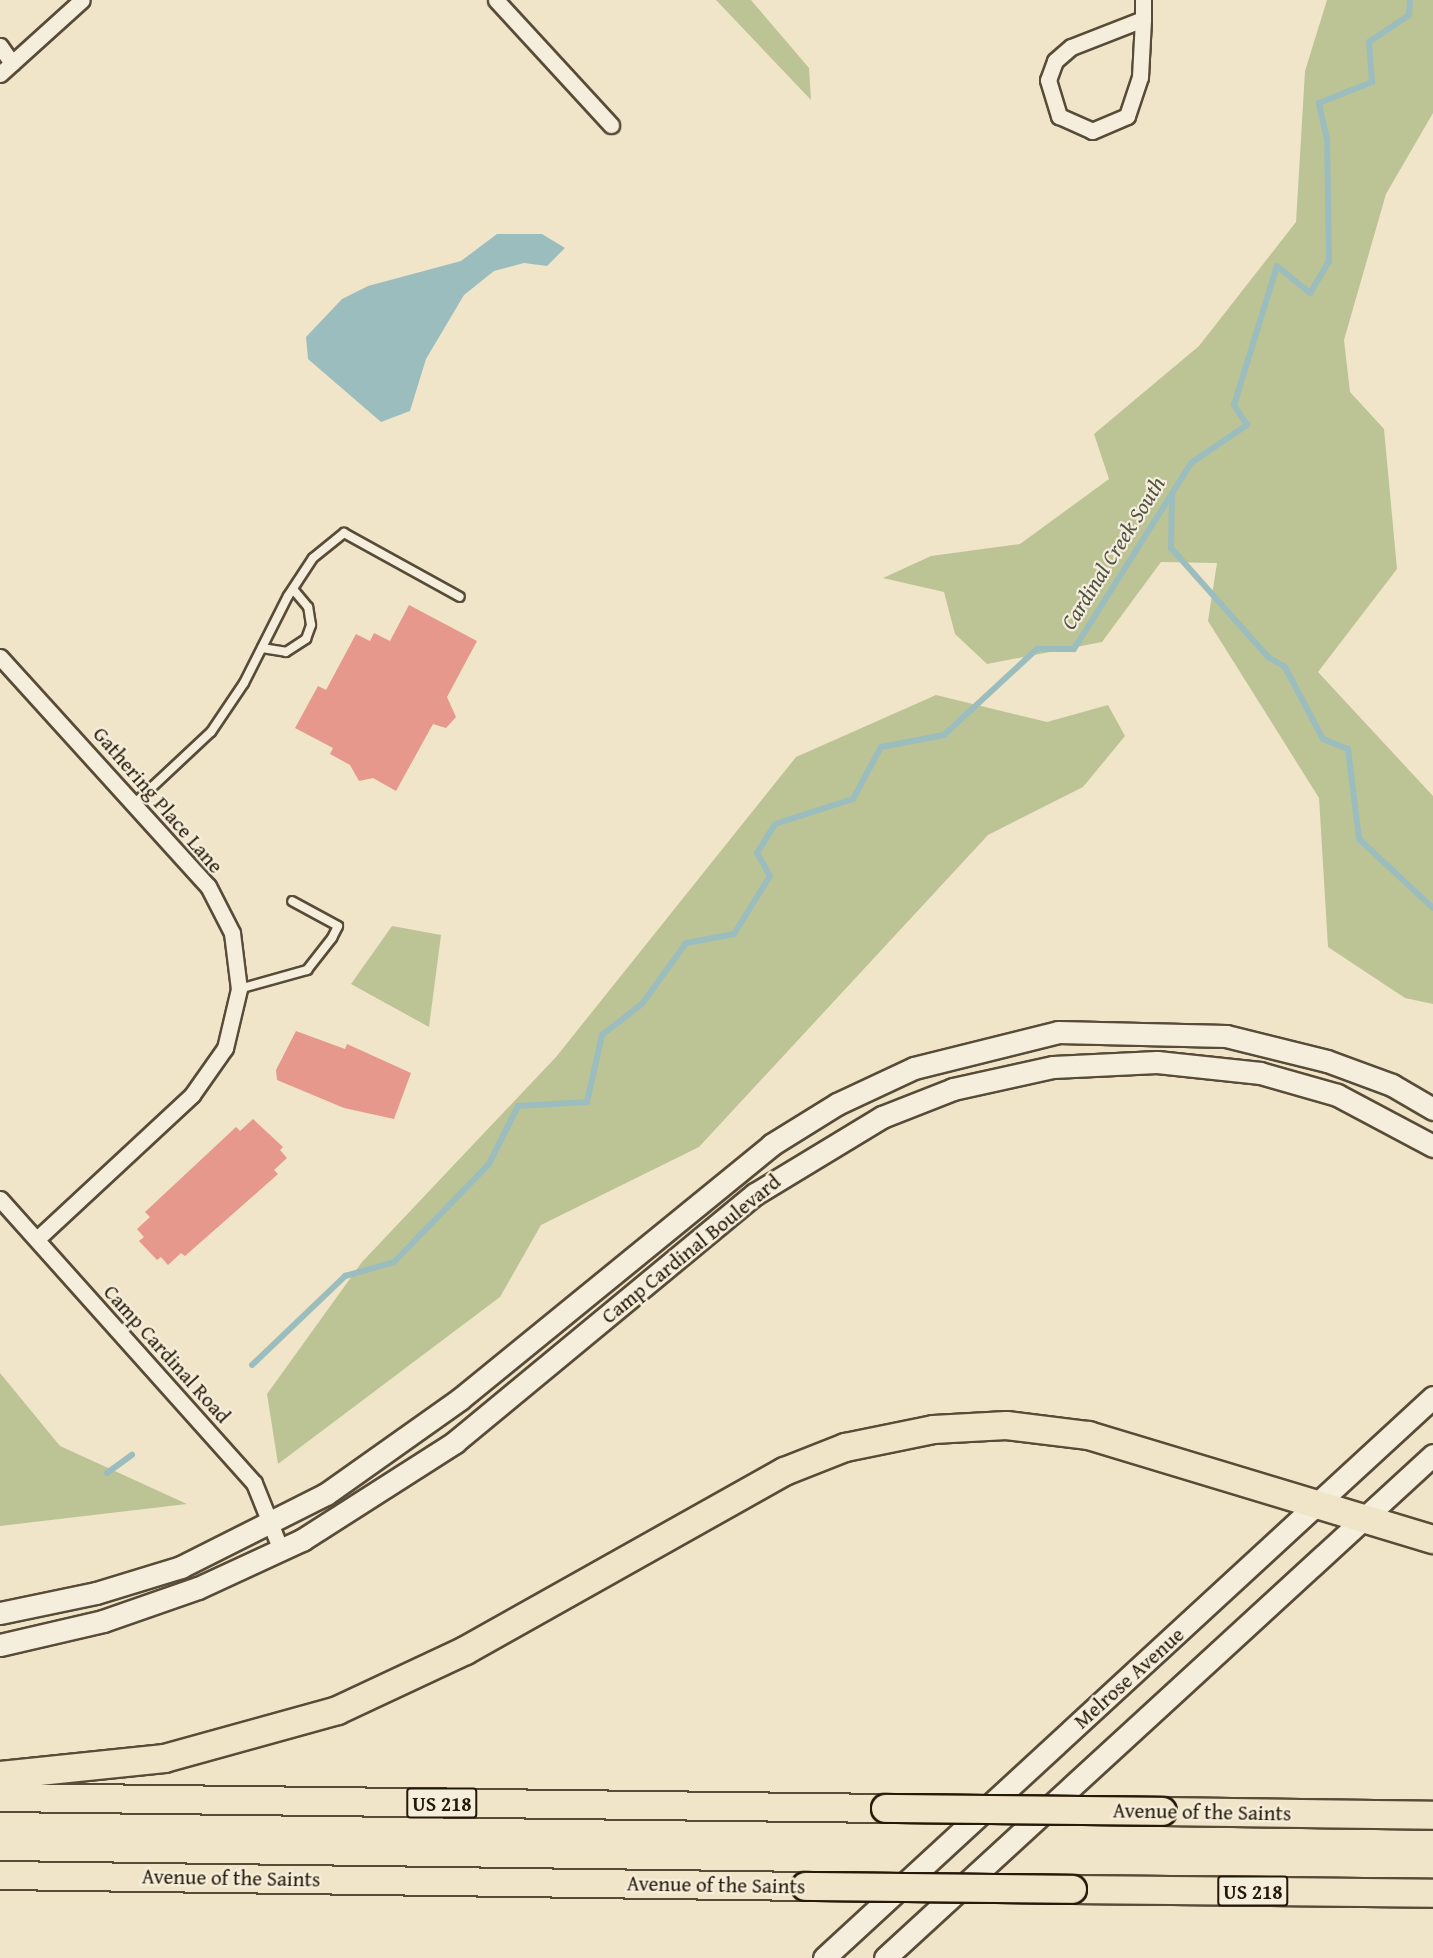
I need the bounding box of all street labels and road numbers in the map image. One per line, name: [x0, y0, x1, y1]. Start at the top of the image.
street label: Gathering Place Lane: [88, 722, 228, 878]
street label: Camp Cardinal Boulevard: [596, 1169, 786, 1329]
street label: Camp Cardinal Road: [98, 1280, 236, 1428]
street label: Melrose Avenue: [1069, 1622, 1189, 1734]
road number: US 218: [406, 1786, 478, 1820]
street label: Avenue of the Saints: [1113, 1798, 1291, 1826]
street label: Avenue of the Saints: [142, 1864, 320, 1892]
street label: Avenue of the Saints: [627, 1871, 805, 1899]
road number: US 218: [1217, 1874, 1289, 1908]

